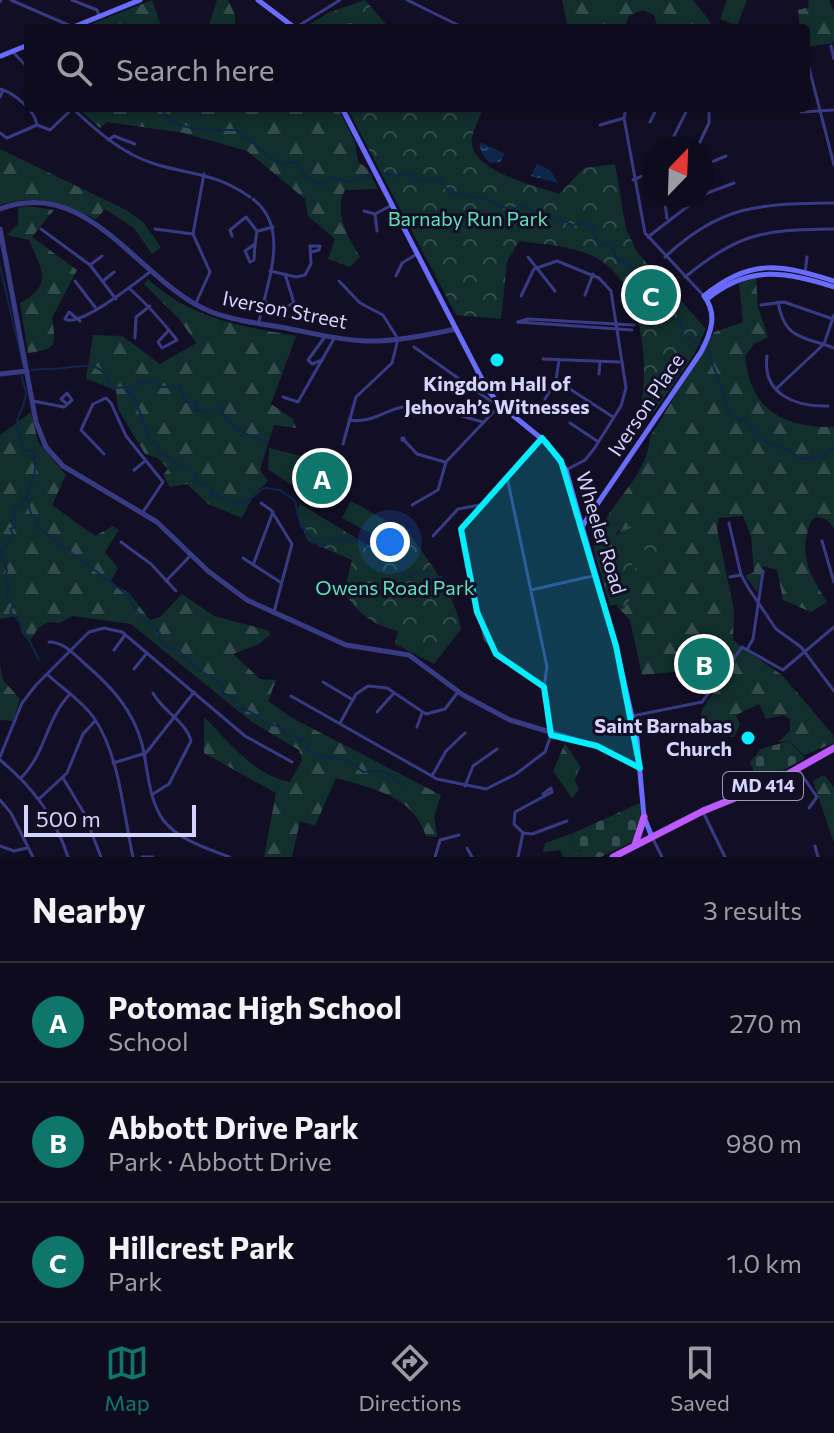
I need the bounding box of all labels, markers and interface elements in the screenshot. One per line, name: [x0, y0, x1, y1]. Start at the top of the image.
search box: [24, 24, 810, 112]
icon: search: [52, 46, 96, 90]
text: Search here: [116, 50, 275, 87]
north arrow: [642, 136, 714, 208]
park label: Barnaby Run Park: [388, 206, 548, 230]
pin: C: [625, 265, 677, 325]
street label: Iverson Street: [221, 285, 350, 333]
street label: Iverson Place: [602, 349, 688, 460]
marker: Kingdom Hall of Jehovah’s Witnesses: [488, 351, 506, 369]
place label: Kingdom Hall of Jehovah’s Witnesses: [404, 371, 590, 418]
pin: A: [296, 448, 348, 508]
street label: Wheeler Road: [572, 468, 632, 597]
your location: [370, 522, 410, 562]
park label: Owens Road Park: [315, 575, 475, 599]
pin: B: [678, 634, 730, 694]
place label: Saint Barnabas Church: [594, 713, 732, 760]
marker: Saint Barnabas Church: [739, 729, 757, 747]
road number: MD 414: [723, 772, 803, 800]
scale bar: [24, 801, 196, 837]
text: 500 m: [36, 805, 101, 832]
text: Nearby: [32, 888, 146, 930]
text: 3 results: [703, 894, 802, 925]
text: Potomac High School: [108, 988, 402, 1025]
text: A: [49, 1007, 67, 1038]
text: 270 m: [729, 1007, 802, 1038]
text: School: [108, 1025, 189, 1056]
text: Abbott Drive Park: [108, 1108, 359, 1145]
text: B: [49, 1127, 67, 1158]
text: 980 m: [726, 1127, 802, 1158]
text: Park · Abbott Drive: [108, 1145, 332, 1176]
text: Hillcrest Park: [108, 1228, 295, 1265]
text: C: [49, 1247, 67, 1278]
text: 1.0 km: [726, 1247, 802, 1278]
text: Park: [108, 1265, 162, 1296]
tab: Map: [104, 1341, 150, 1416]
tab: Directions: [358, 1341, 462, 1416]
tab: Saved: [670, 1341, 730, 1416]

